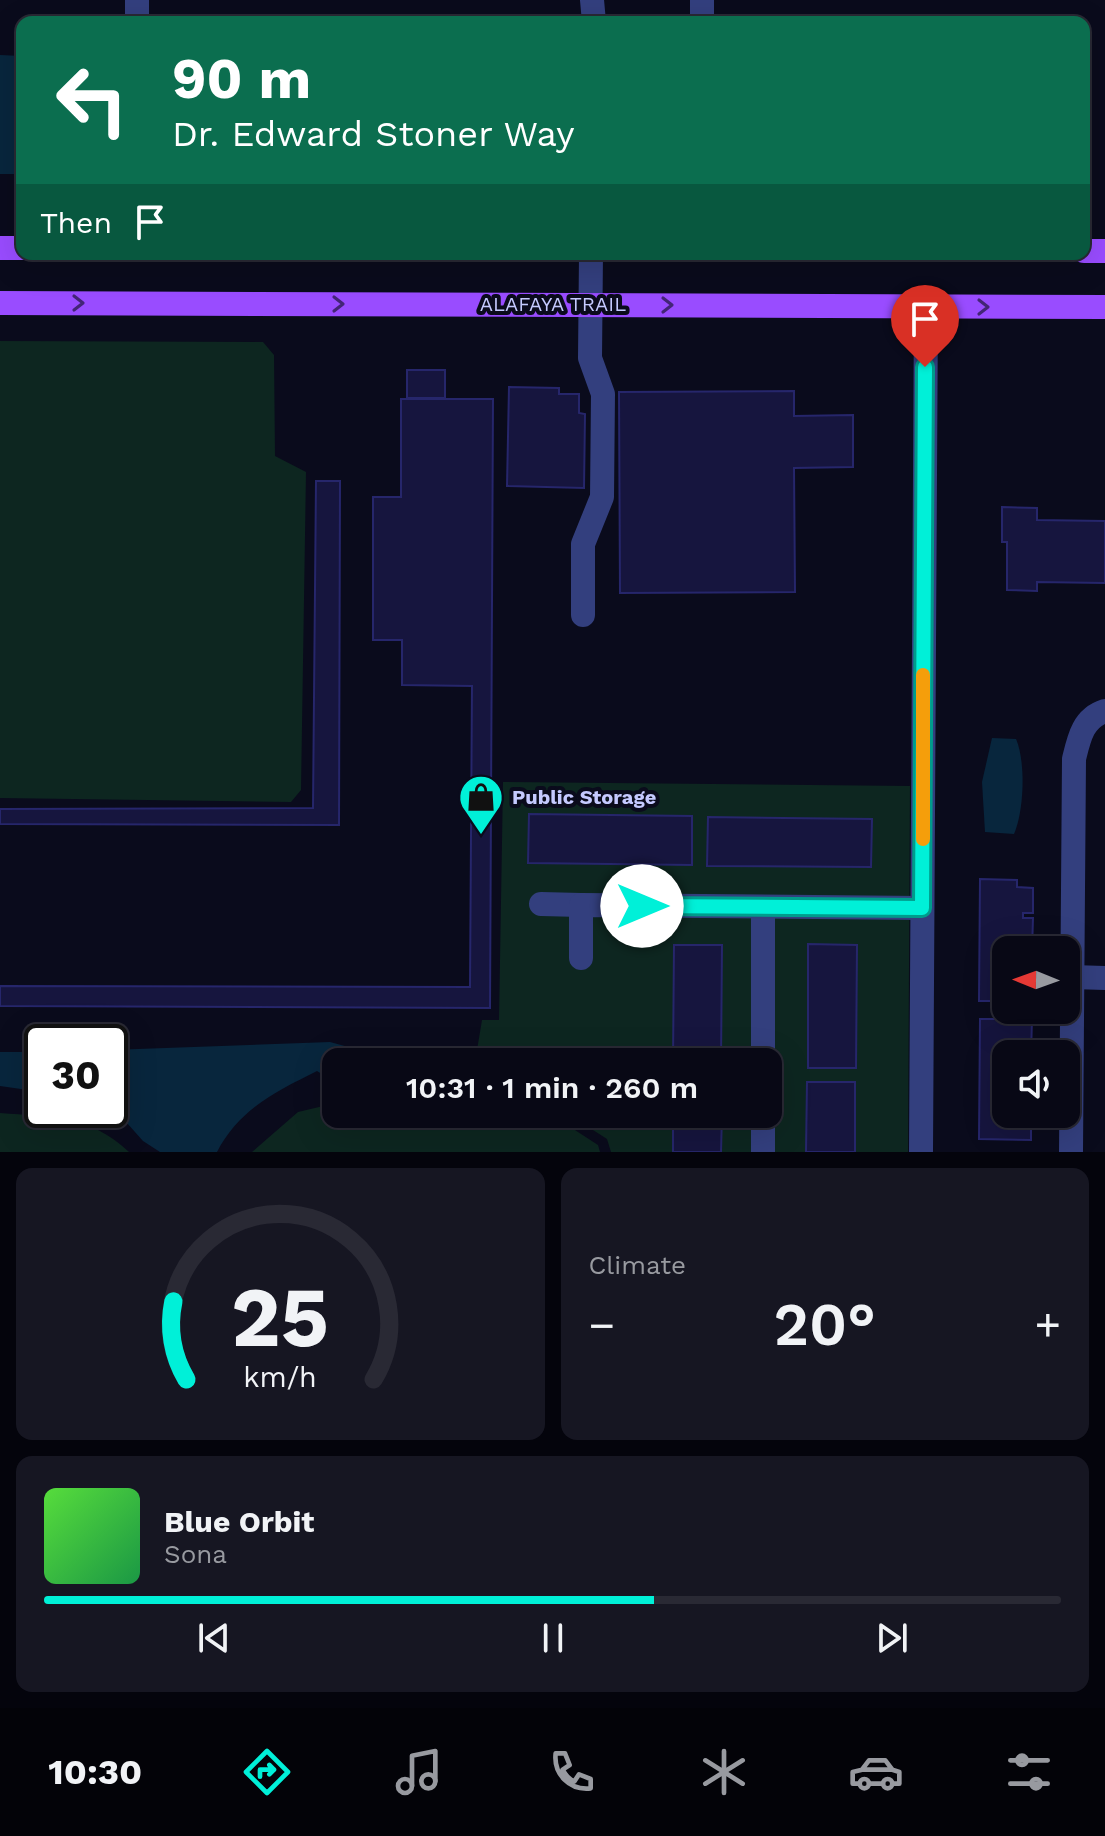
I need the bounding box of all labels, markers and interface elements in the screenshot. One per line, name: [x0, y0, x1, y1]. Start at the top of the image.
text: 90 m: [172, 46, 311, 112]
icon: left: [40, 48, 144, 152]
text: Dr. Edward Stoner Way: [172, 113, 574, 155]
icon: arrive: [128, 200, 172, 244]
text: Then: [40, 205, 112, 240]
pin: [891, 285, 959, 367]
street label: ALAFAYA TRAIL: [480, 292, 626, 316]
one-way arrow: [72, 294, 85, 312]
one-way arrow: [332, 295, 345, 313]
one-way arrow: [661, 296, 674, 314]
icon: arrive: [903, 297, 947, 341]
one-way arrow: [977, 298, 990, 316]
shop icon: Public Storage: [457, 773, 505, 836]
place label: Public Storage: [512, 785, 656, 809]
position arrow: [600, 864, 684, 948]
north arrow: [992, 936, 1080, 1024]
map controls: [992, 936, 1080, 1128]
speed limit sign: 30: [24, 1024, 128, 1128]
button: sound: [992, 1040, 1080, 1128]
text: 10:31 · 1 min · 260 m: [406, 1070, 698, 1105]
text: Climate: [589, 1250, 686, 1280]
text: 25: [231, 1269, 329, 1366]
text: 20°: [773, 1289, 876, 1360]
text: −: [589, 1299, 615, 1351]
text: +: [1034, 1299, 1061, 1351]
text: km/h: [243, 1360, 317, 1394]
text: Blue Orbit: [164, 1504, 314, 1539]
text: Sona: [164, 1539, 227, 1569]
icon: previous: [192, 1616, 236, 1660]
icon: pause: [531, 1616, 575, 1660]
icon: next: [870, 1616, 914, 1660]
icon: directions: [239, 1744, 295, 1800]
icon: music: [391, 1744, 447, 1800]
icon: phone: [544, 1744, 600, 1800]
icon: climate: [696, 1744, 752, 1800]
icon: car: [848, 1744, 904, 1800]
icon: filters: [1001, 1744, 1057, 1800]
text: 10:30: [48, 1751, 142, 1793]

